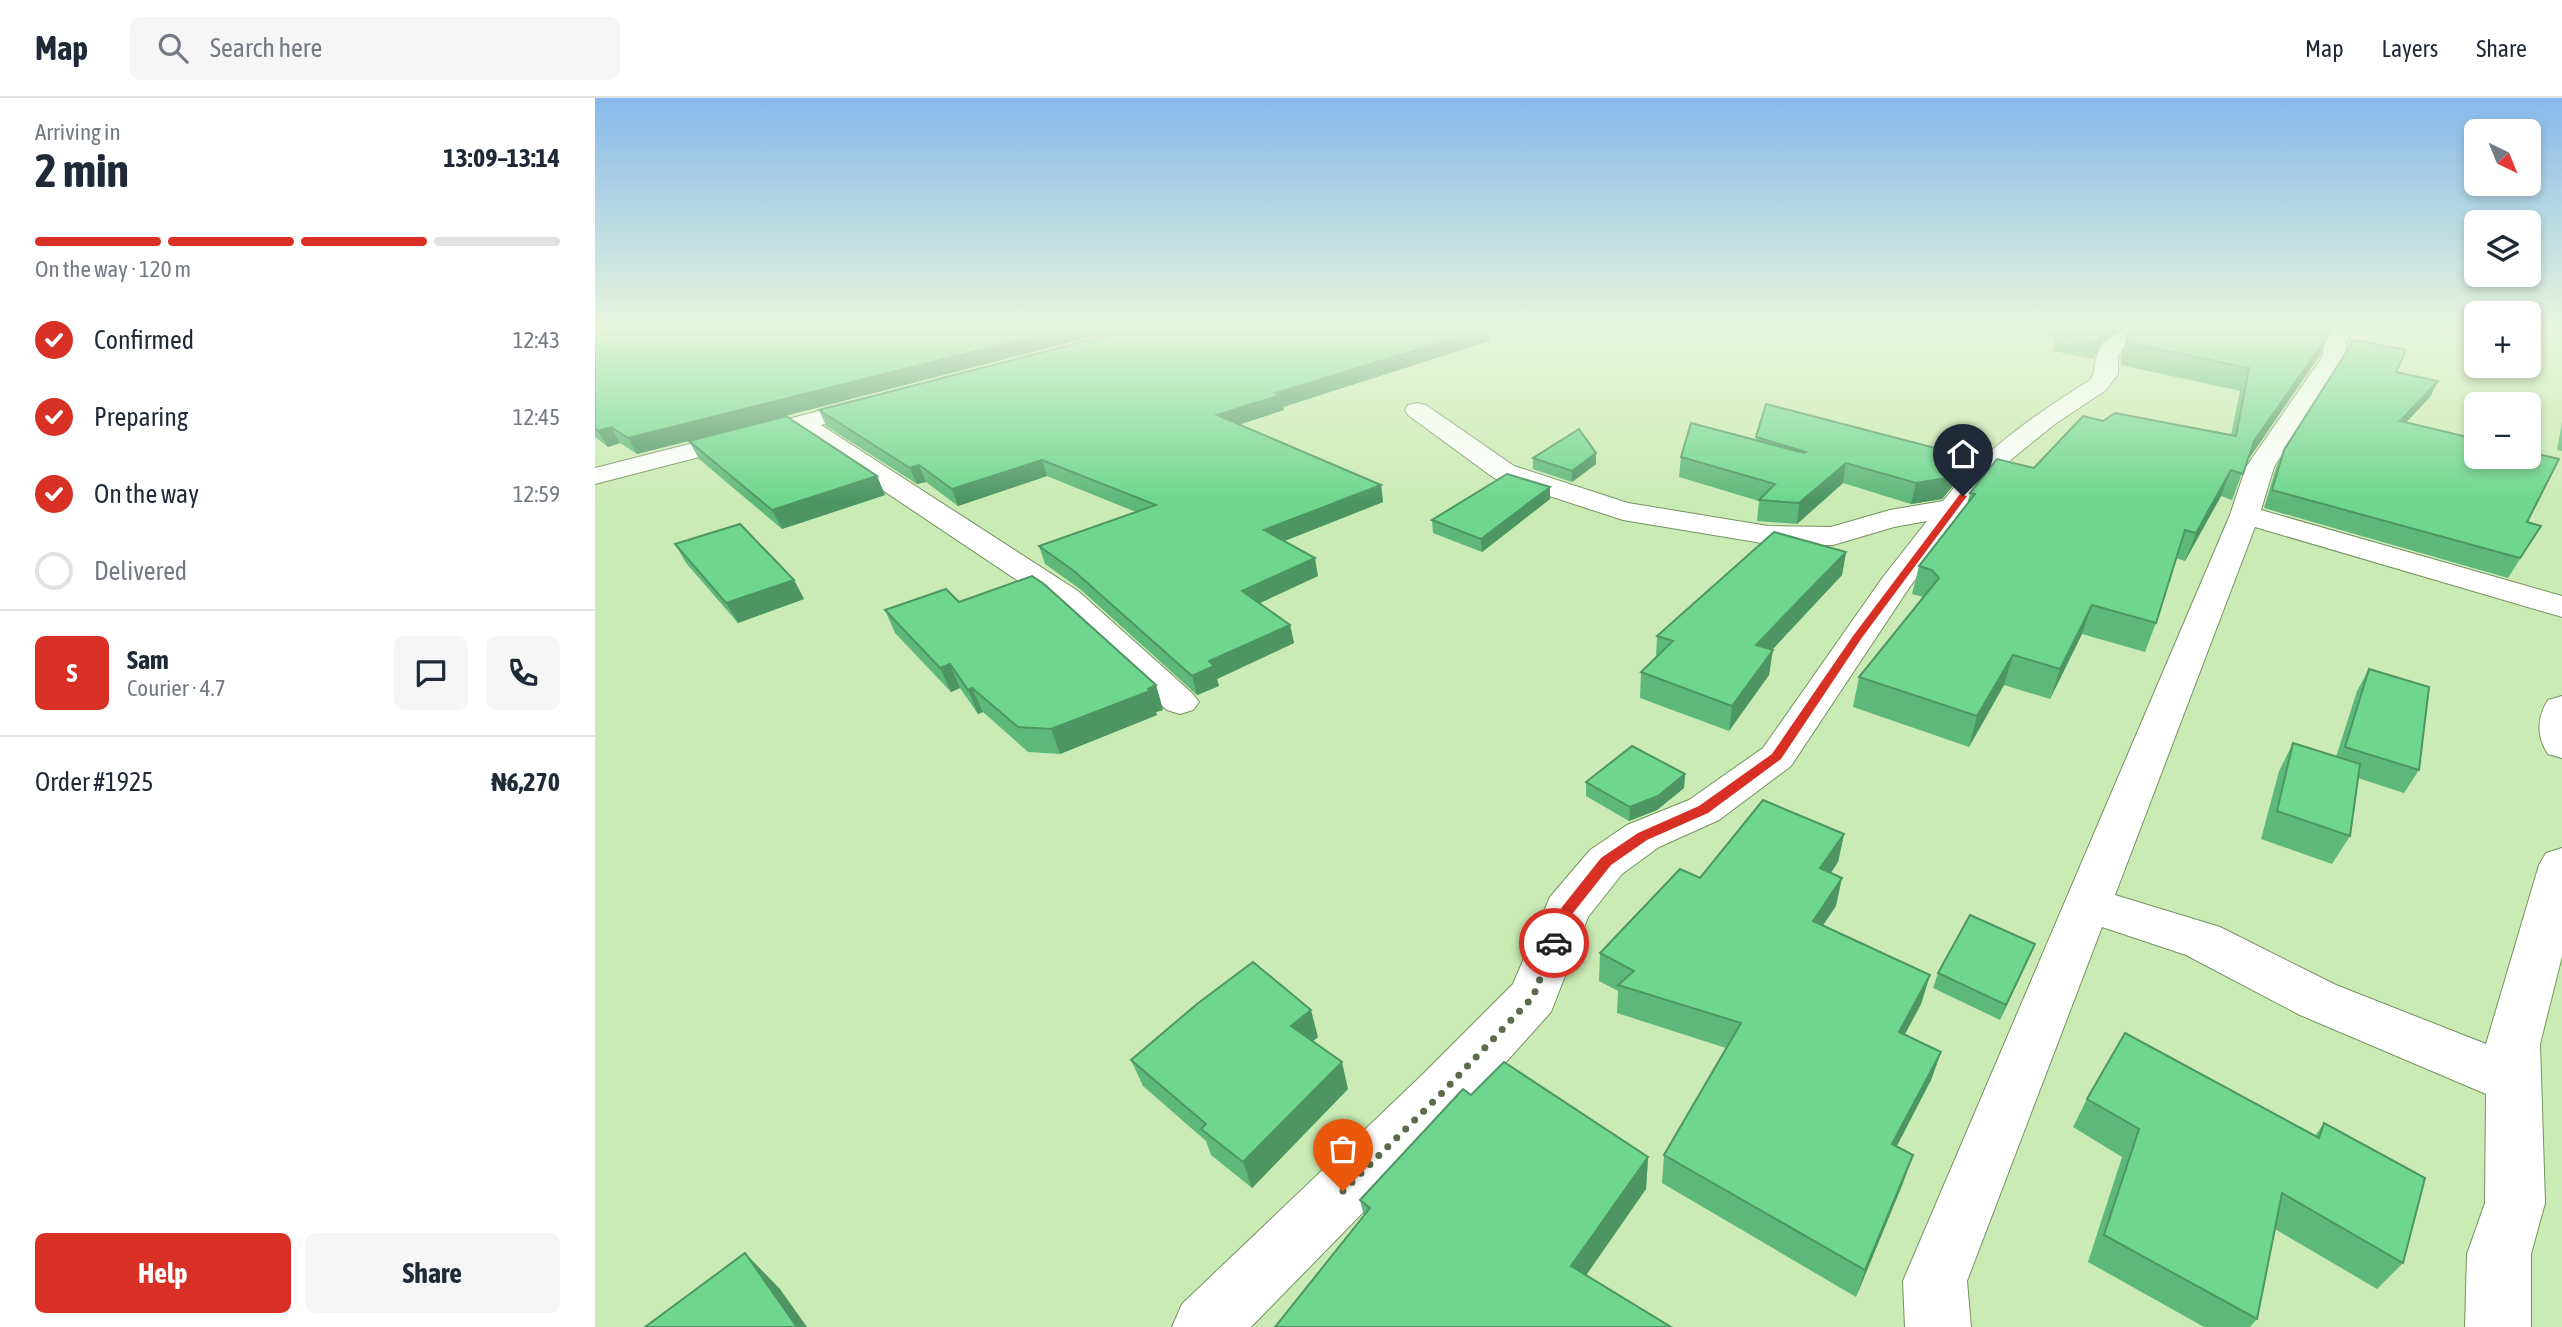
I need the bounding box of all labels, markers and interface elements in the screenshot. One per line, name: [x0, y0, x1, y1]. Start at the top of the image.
search box: [130, 17, 620, 80]
text: Map: [35, 29, 88, 67]
icon: search: [154, 29, 192, 67]
text: Search here: [210, 33, 322, 63]
text: Map: [2305, 35, 2344, 62]
text: Layers: [2382, 35, 2438, 62]
text: Share: [2476, 35, 2527, 62]
text: Arriving in: [35, 119, 121, 145]
north arrow: [2464, 119, 2541, 196]
map controls: [2464, 119, 2541, 469]
text: 13:09–13:14: [443, 143, 560, 173]
text: 2 min: [35, 144, 129, 197]
button: layers: [2464, 210, 2541, 287]
text: On the way · 120 m: [35, 256, 191, 282]
button: +: [2464, 301, 2541, 378]
icon: check: [35, 321, 73, 359]
text: Confirmed: [94, 325, 194, 355]
text: 12:43: [513, 327, 560, 353]
button: −: [2464, 392, 2541, 469]
icon: check: [35, 398, 73, 436]
text: Preparing: [94, 402, 188, 432]
text: 12:45: [513, 404, 560, 430]
pin: [1933, 424, 1993, 496]
icon: home: [1944, 435, 1982, 473]
icon: check: [35, 475, 73, 513]
text: On the way: [94, 479, 199, 509]
text: 12:59: [513, 481, 560, 507]
text: Delivered: [94, 556, 187, 586]
button: chat: [394, 636, 468, 710]
button: phone: [486, 636, 560, 710]
text: Sam: [127, 645, 169, 675]
text: S: [67, 658, 77, 688]
text: Courier · 4.7: [127, 675, 226, 701]
text: Order #1925: [35, 767, 154, 797]
text: ₦6,270: [491, 767, 560, 797]
courier: [1519, 908, 1589, 978]
icon: car: [1535, 924, 1573, 962]
pin: [1313, 1119, 1373, 1191]
icon: bag: [1324, 1130, 1362, 1168]
button: Help: [35, 1233, 291, 1313]
button: Share: [305, 1233, 560, 1313]

